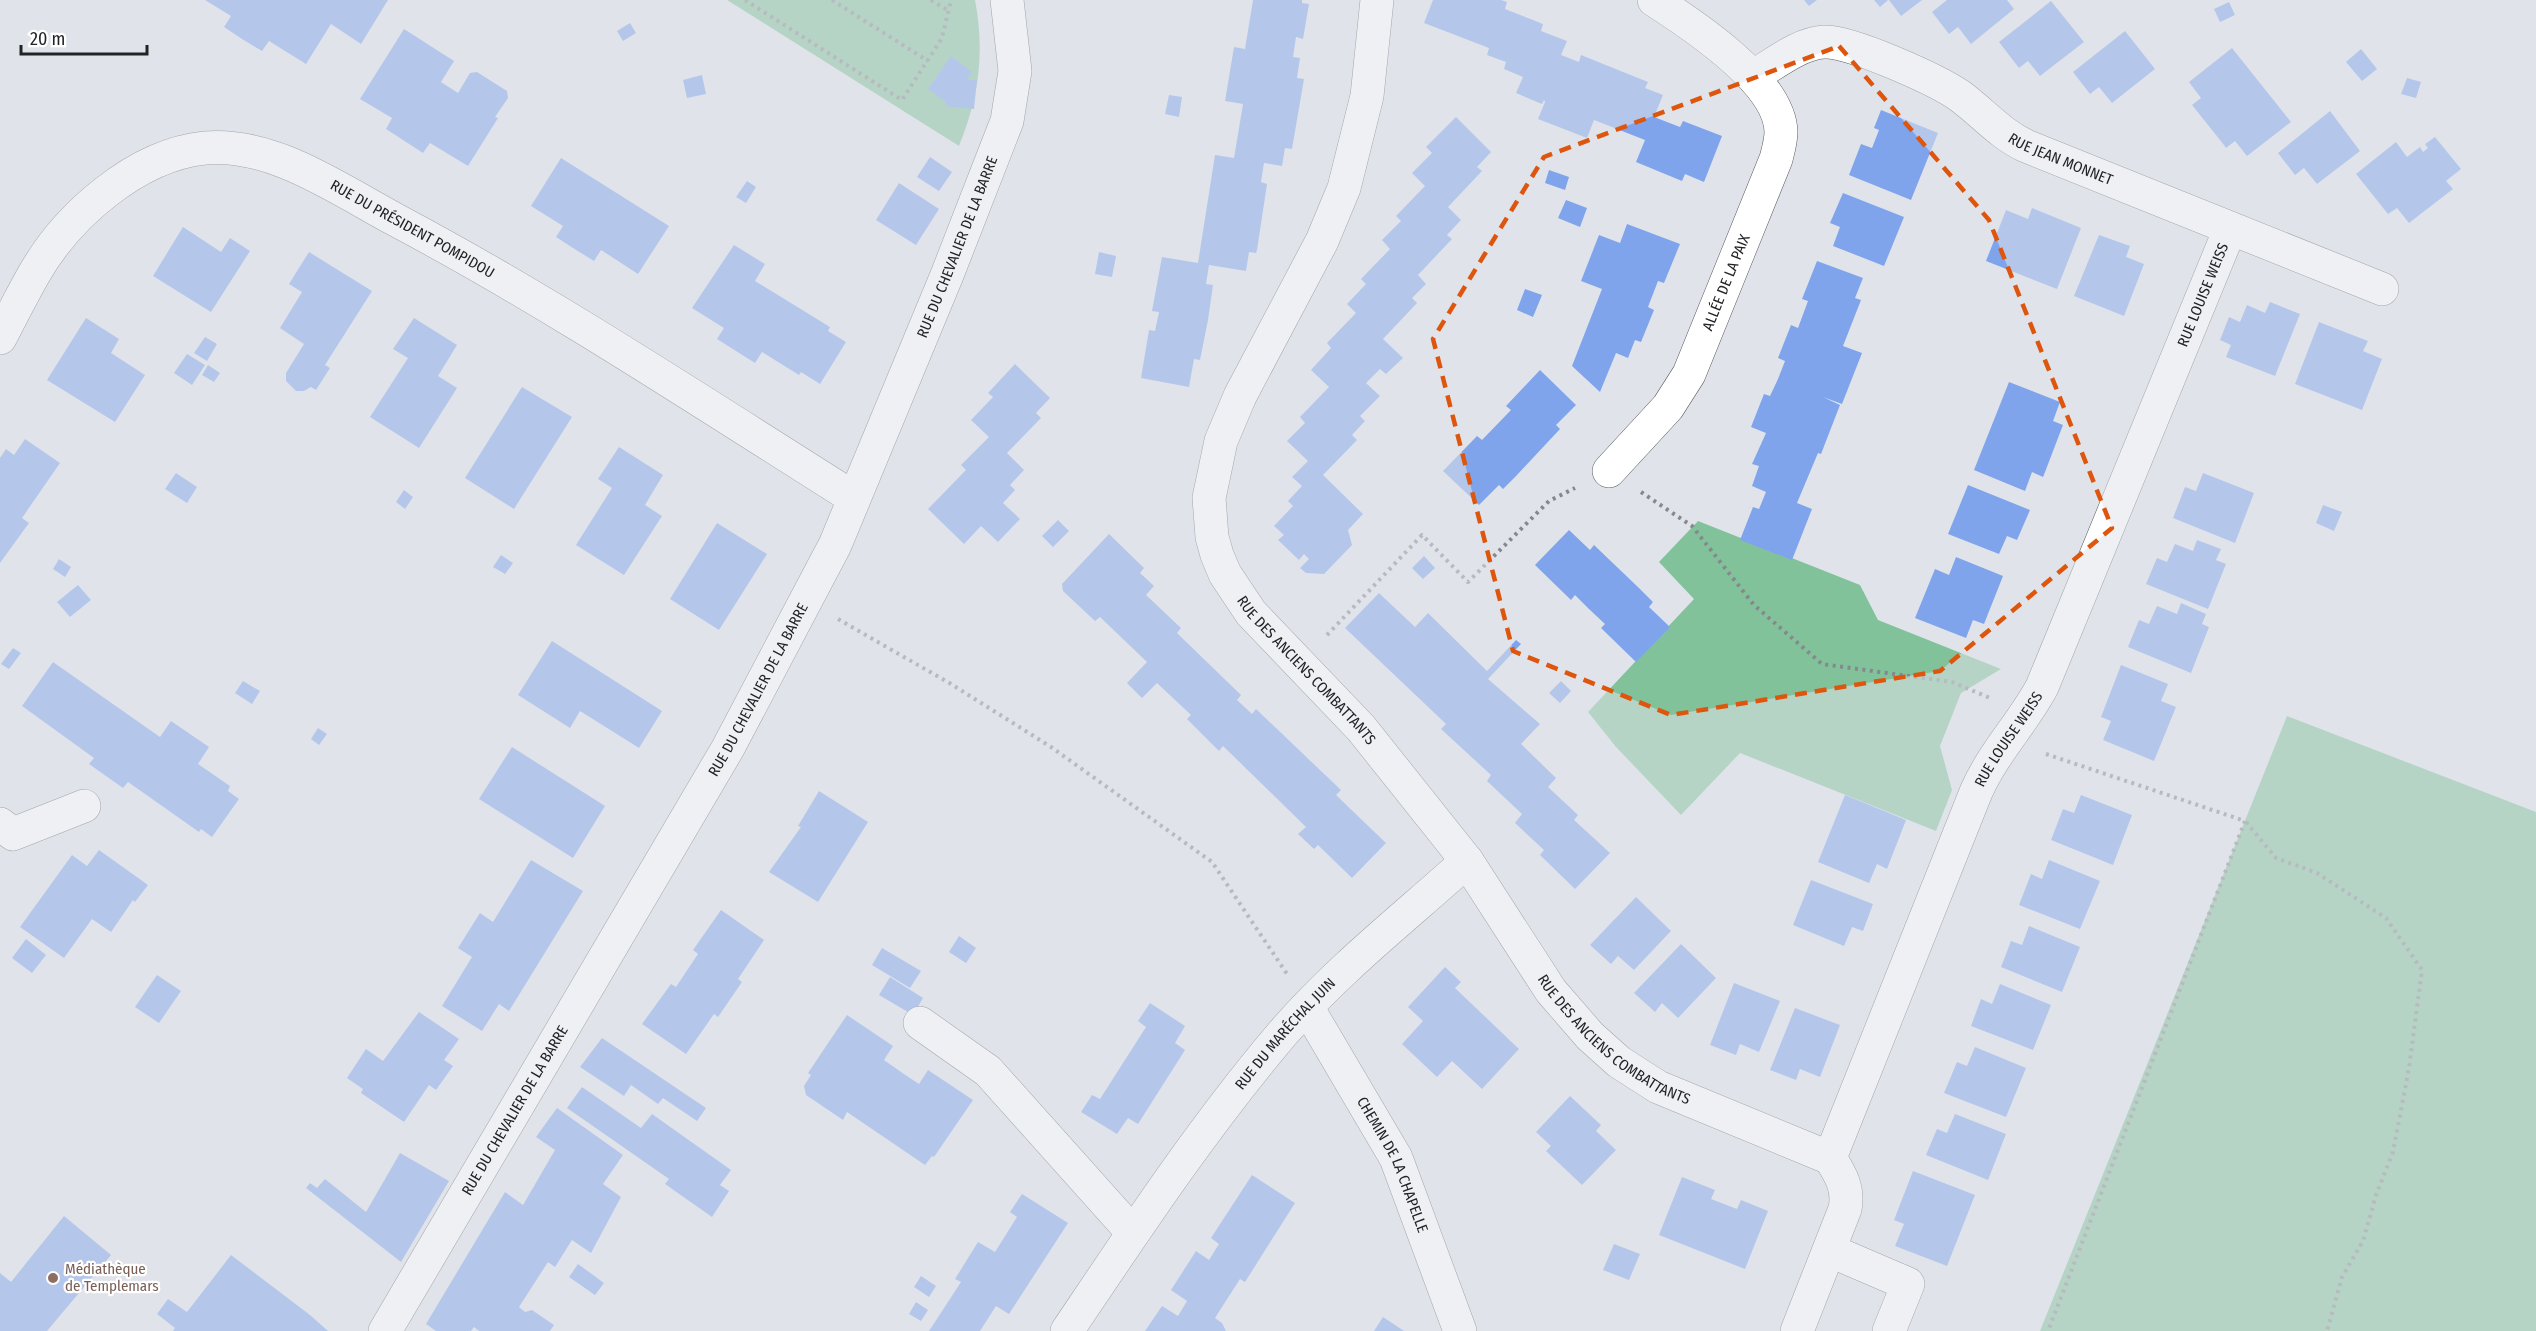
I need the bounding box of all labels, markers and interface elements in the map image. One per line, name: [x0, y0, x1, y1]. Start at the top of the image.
scale bar: [21, 18, 147, 56]
text: 20 m: [30, 28, 65, 50]
street label: RUE JEAN MONNET: [2005, 129, 2115, 189]
street label: RUE DU CHEVALIER DE LA BARRE: [913, 154, 1001, 340]
street label: RUE DU PRÉSIDENT POMPIDOU: [327, 176, 498, 282]
street label: ALLÉE DE LA PAIX: [1699, 231, 1754, 333]
street label: RUE LOUISE WEISS: [2174, 240, 2232, 349]
street label: RUE DES ANCIENS COMBATTANTS: [1233, 592, 1380, 748]
street label: RUE DU CHEVALIER DE LA BARRE: [704, 600, 812, 780]
street label: RUE LOUISE WEISS: [1971, 688, 2046, 790]
street label: RUE DES ANCIENS COMBATTANTS: [1534, 971, 1693, 1108]
street label: RUE DU MARÉCHAL JUIN: [1231, 974, 1339, 1093]
street label: RUE DU CHEVALIER DE LA BARRE: [458, 1022, 572, 1198]
street label: CHEMIN DE LA CHAPELLE: [1353, 1094, 1432, 1235]
place label: Médiathèque de Templemars: [65, 1260, 159, 1295]
marker: Médiathèque de Templemars: [46, 1271, 60, 1285]

